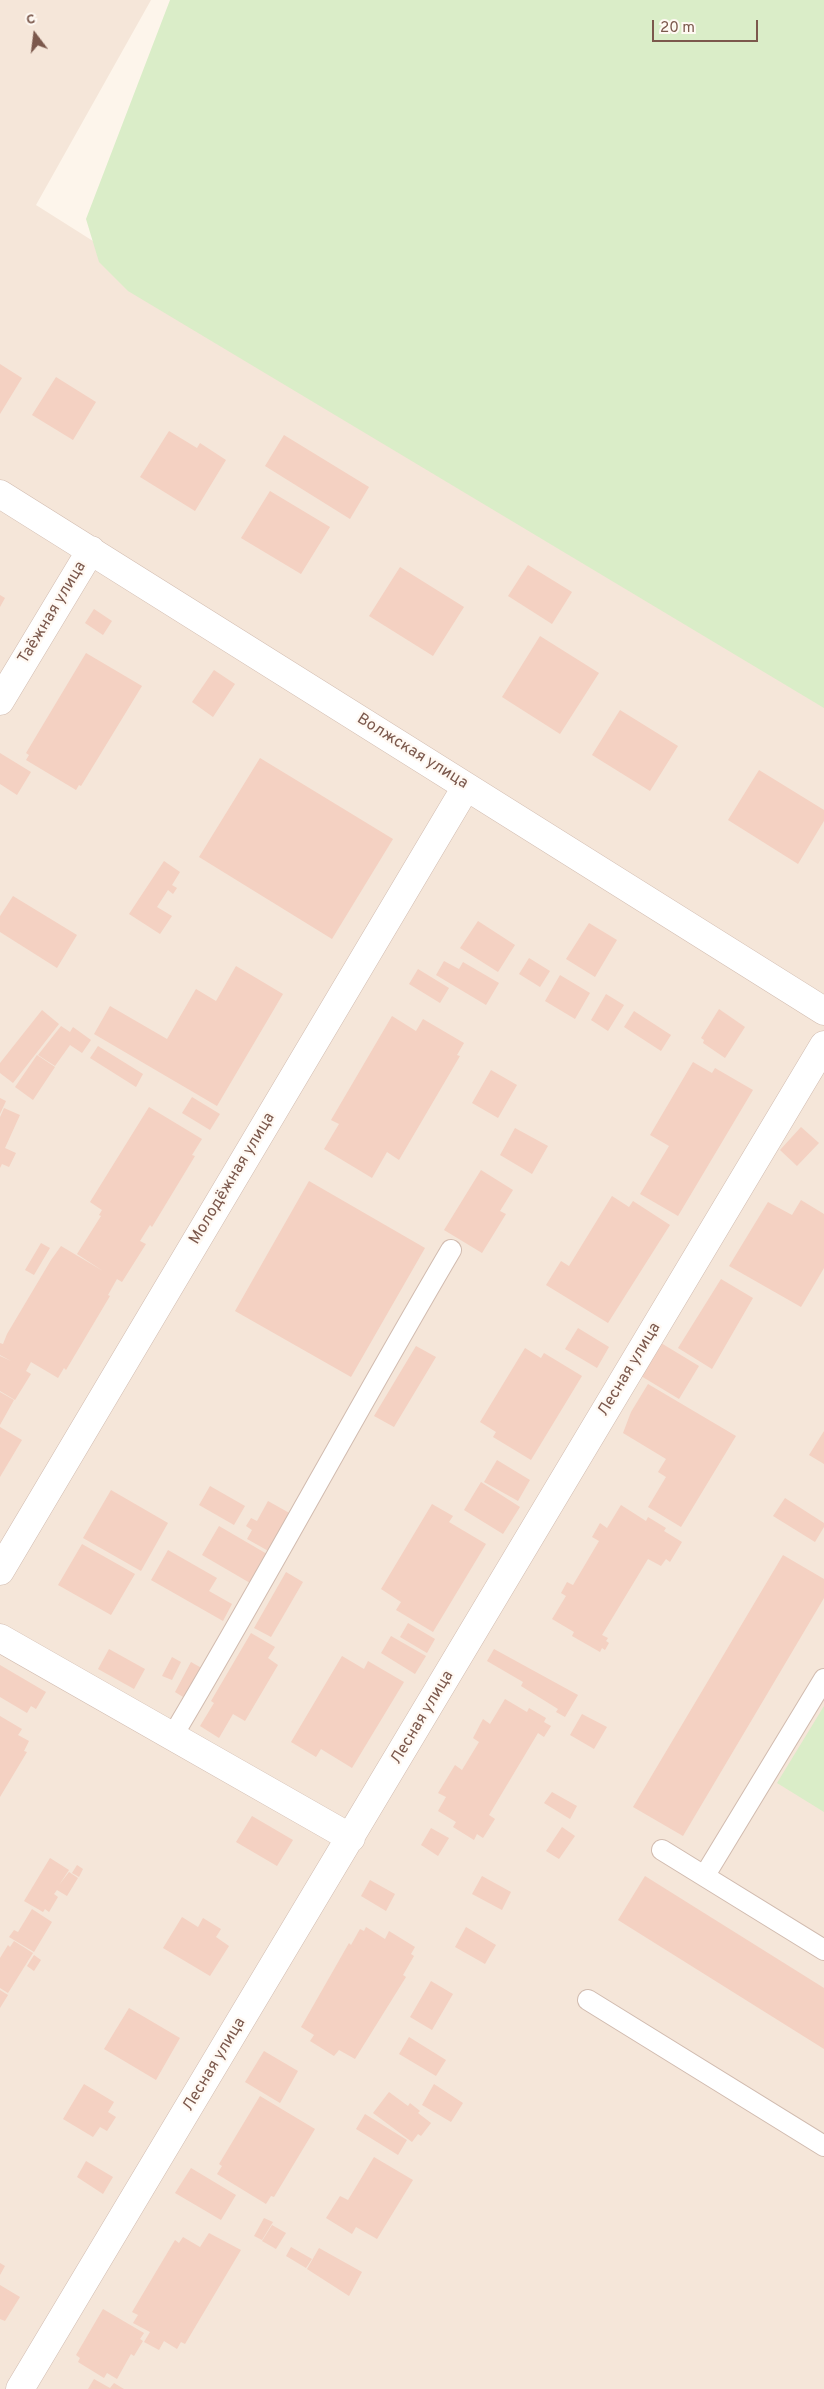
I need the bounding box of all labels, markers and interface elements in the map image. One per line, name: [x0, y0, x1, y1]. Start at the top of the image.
north arrow: [10, 10, 60, 60]
scale bar: [654, 10, 760, 42]
text: С: [24, 11, 38, 29]
text: 20 m: [660, 19, 695, 38]
street label: Таёжная улица: [15, 558, 91, 668]
street label: Волжская улица: [353, 710, 471, 794]
street label: Молодёжная улица: [186, 1110, 280, 1248]
street label: Лесная улица: [594, 1320, 666, 1420]
street label: Лесная улица: [387, 1668, 459, 1768]
street label: Лесная улица: [179, 2015, 251, 2115]

